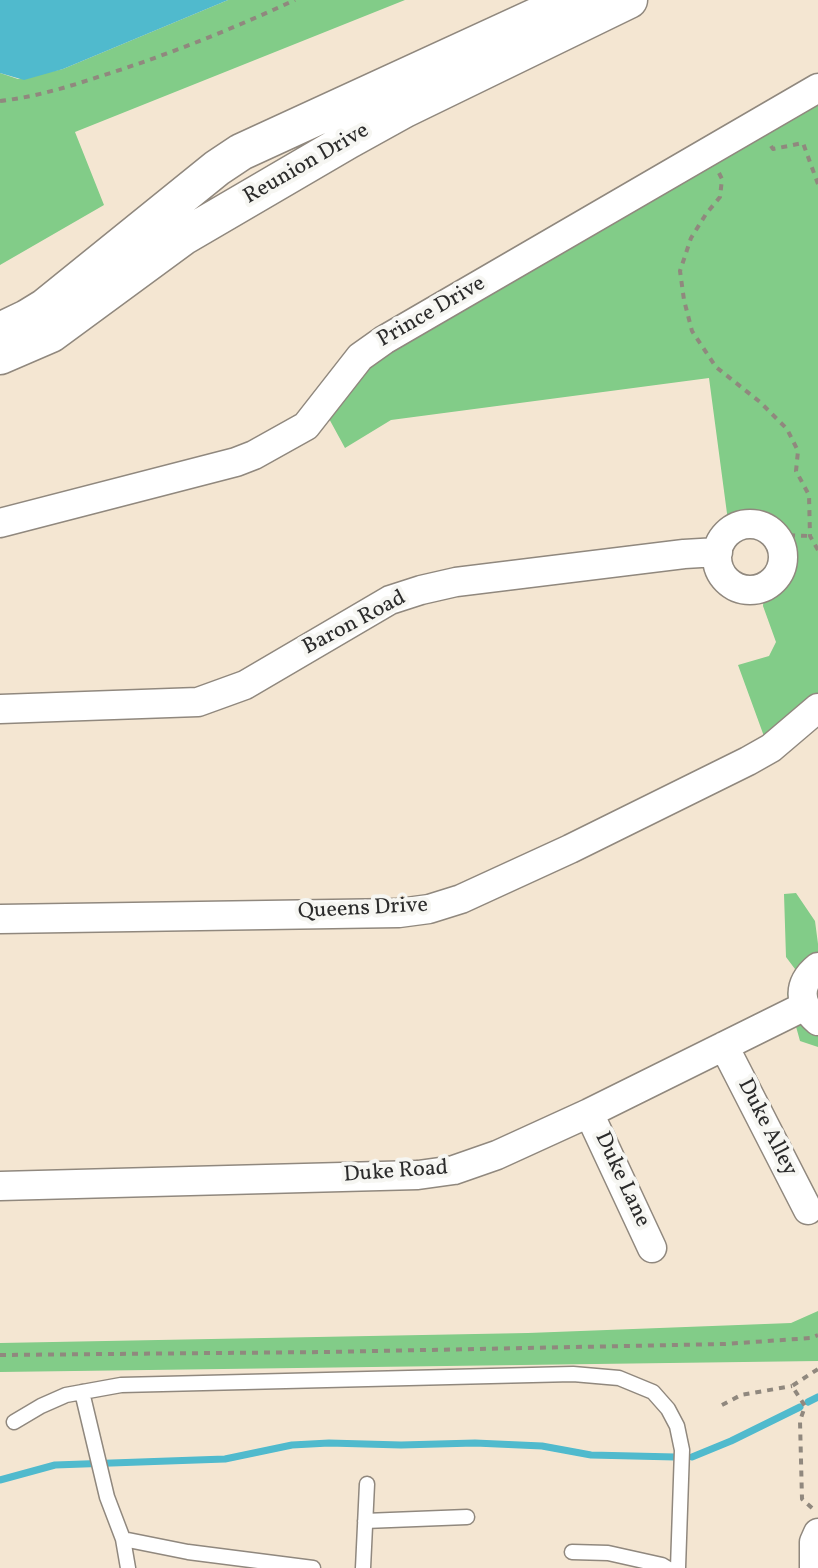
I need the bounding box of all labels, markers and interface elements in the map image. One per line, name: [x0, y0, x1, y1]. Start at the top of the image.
street label: Reunion Drive: [240, 119, 374, 211]
street label: Prince Drive: [373, 272, 491, 354]
street label: Baron Road: [299, 586, 411, 662]
street label: Queens Drive: [297, 893, 429, 927]
street label: Duke Alley: [730, 1075, 802, 1181]
street label: Duke Lane: [588, 1128, 654, 1232]
street label: Duke Road: [343, 1156, 449, 1190]

